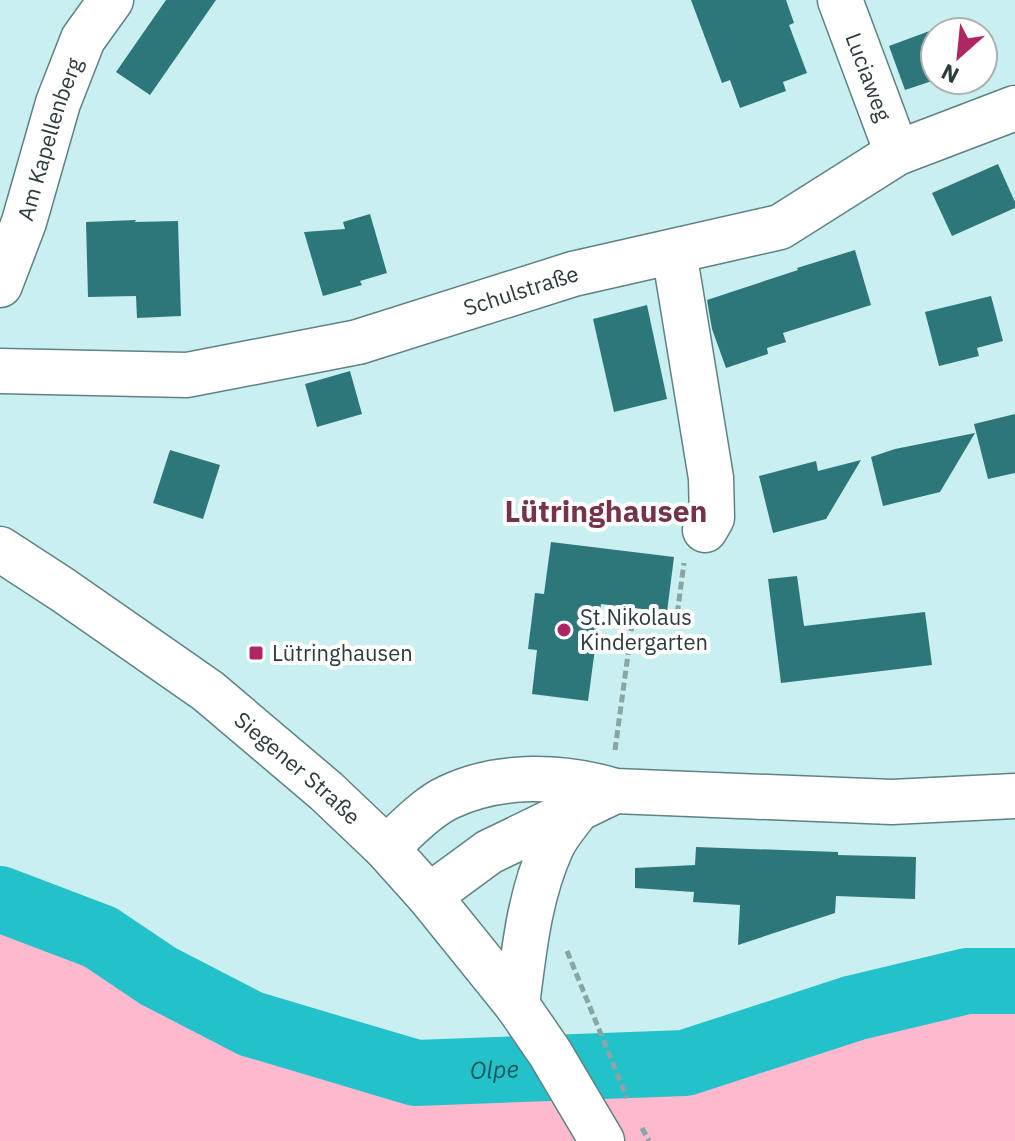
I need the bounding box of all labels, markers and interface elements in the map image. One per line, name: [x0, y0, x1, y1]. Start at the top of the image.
north arrow: [919, 16, 999, 96]
street label: Luciaweg: [839, 28, 899, 125]
street label: Am Kapellenberg: [10, 53, 88, 224]
text: N: [936, 58, 963, 91]
street label: Schulstraße: [460, 258, 582, 322]
district label: Lütringhausen: [505, 491, 707, 530]
place label: St.Nikolaus Kindergarten: [580, 602, 708, 656]
marker: St.Nikolaus Kindergarten: [555, 621, 573, 639]
place label: Lütringhausen: [272, 638, 413, 667]
marker: Lütringhausen: [247, 644, 265, 662]
street label: Siegener Straße: [229, 705, 367, 830]
water label: Olpe: [469, 1052, 519, 1086]

